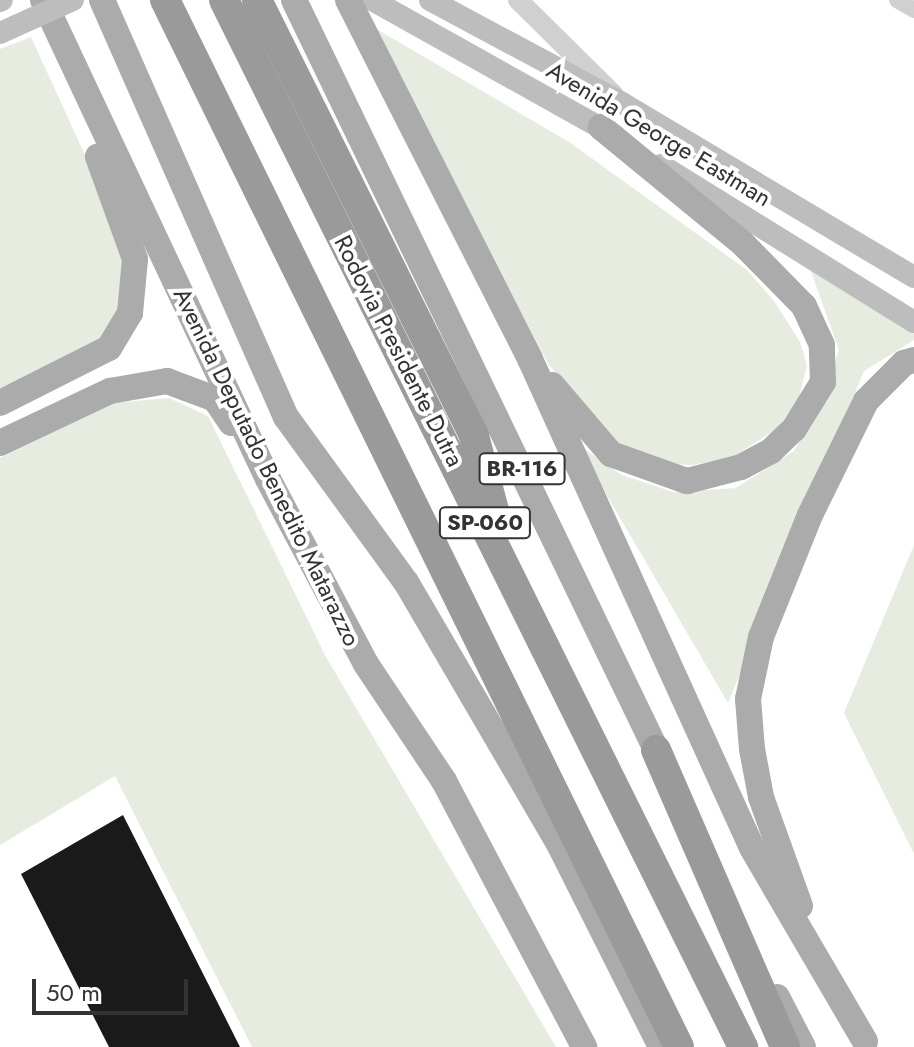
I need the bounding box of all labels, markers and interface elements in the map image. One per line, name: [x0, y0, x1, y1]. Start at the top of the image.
street label: Avenida George Eastman: [542, 56, 776, 212]
street label: Rodovia Presidente Dutra: [328, 231, 470, 471]
street label: Avenida Deputado Benedito Matarazzo: [167, 283, 367, 651]
road number: BR-116: [478, 451, 566, 487]
road number: SP-060: [437, 505, 533, 541]
scale bar: [36, 963, 192, 1013]
text: 50 m: [46, 975, 100, 1010]

